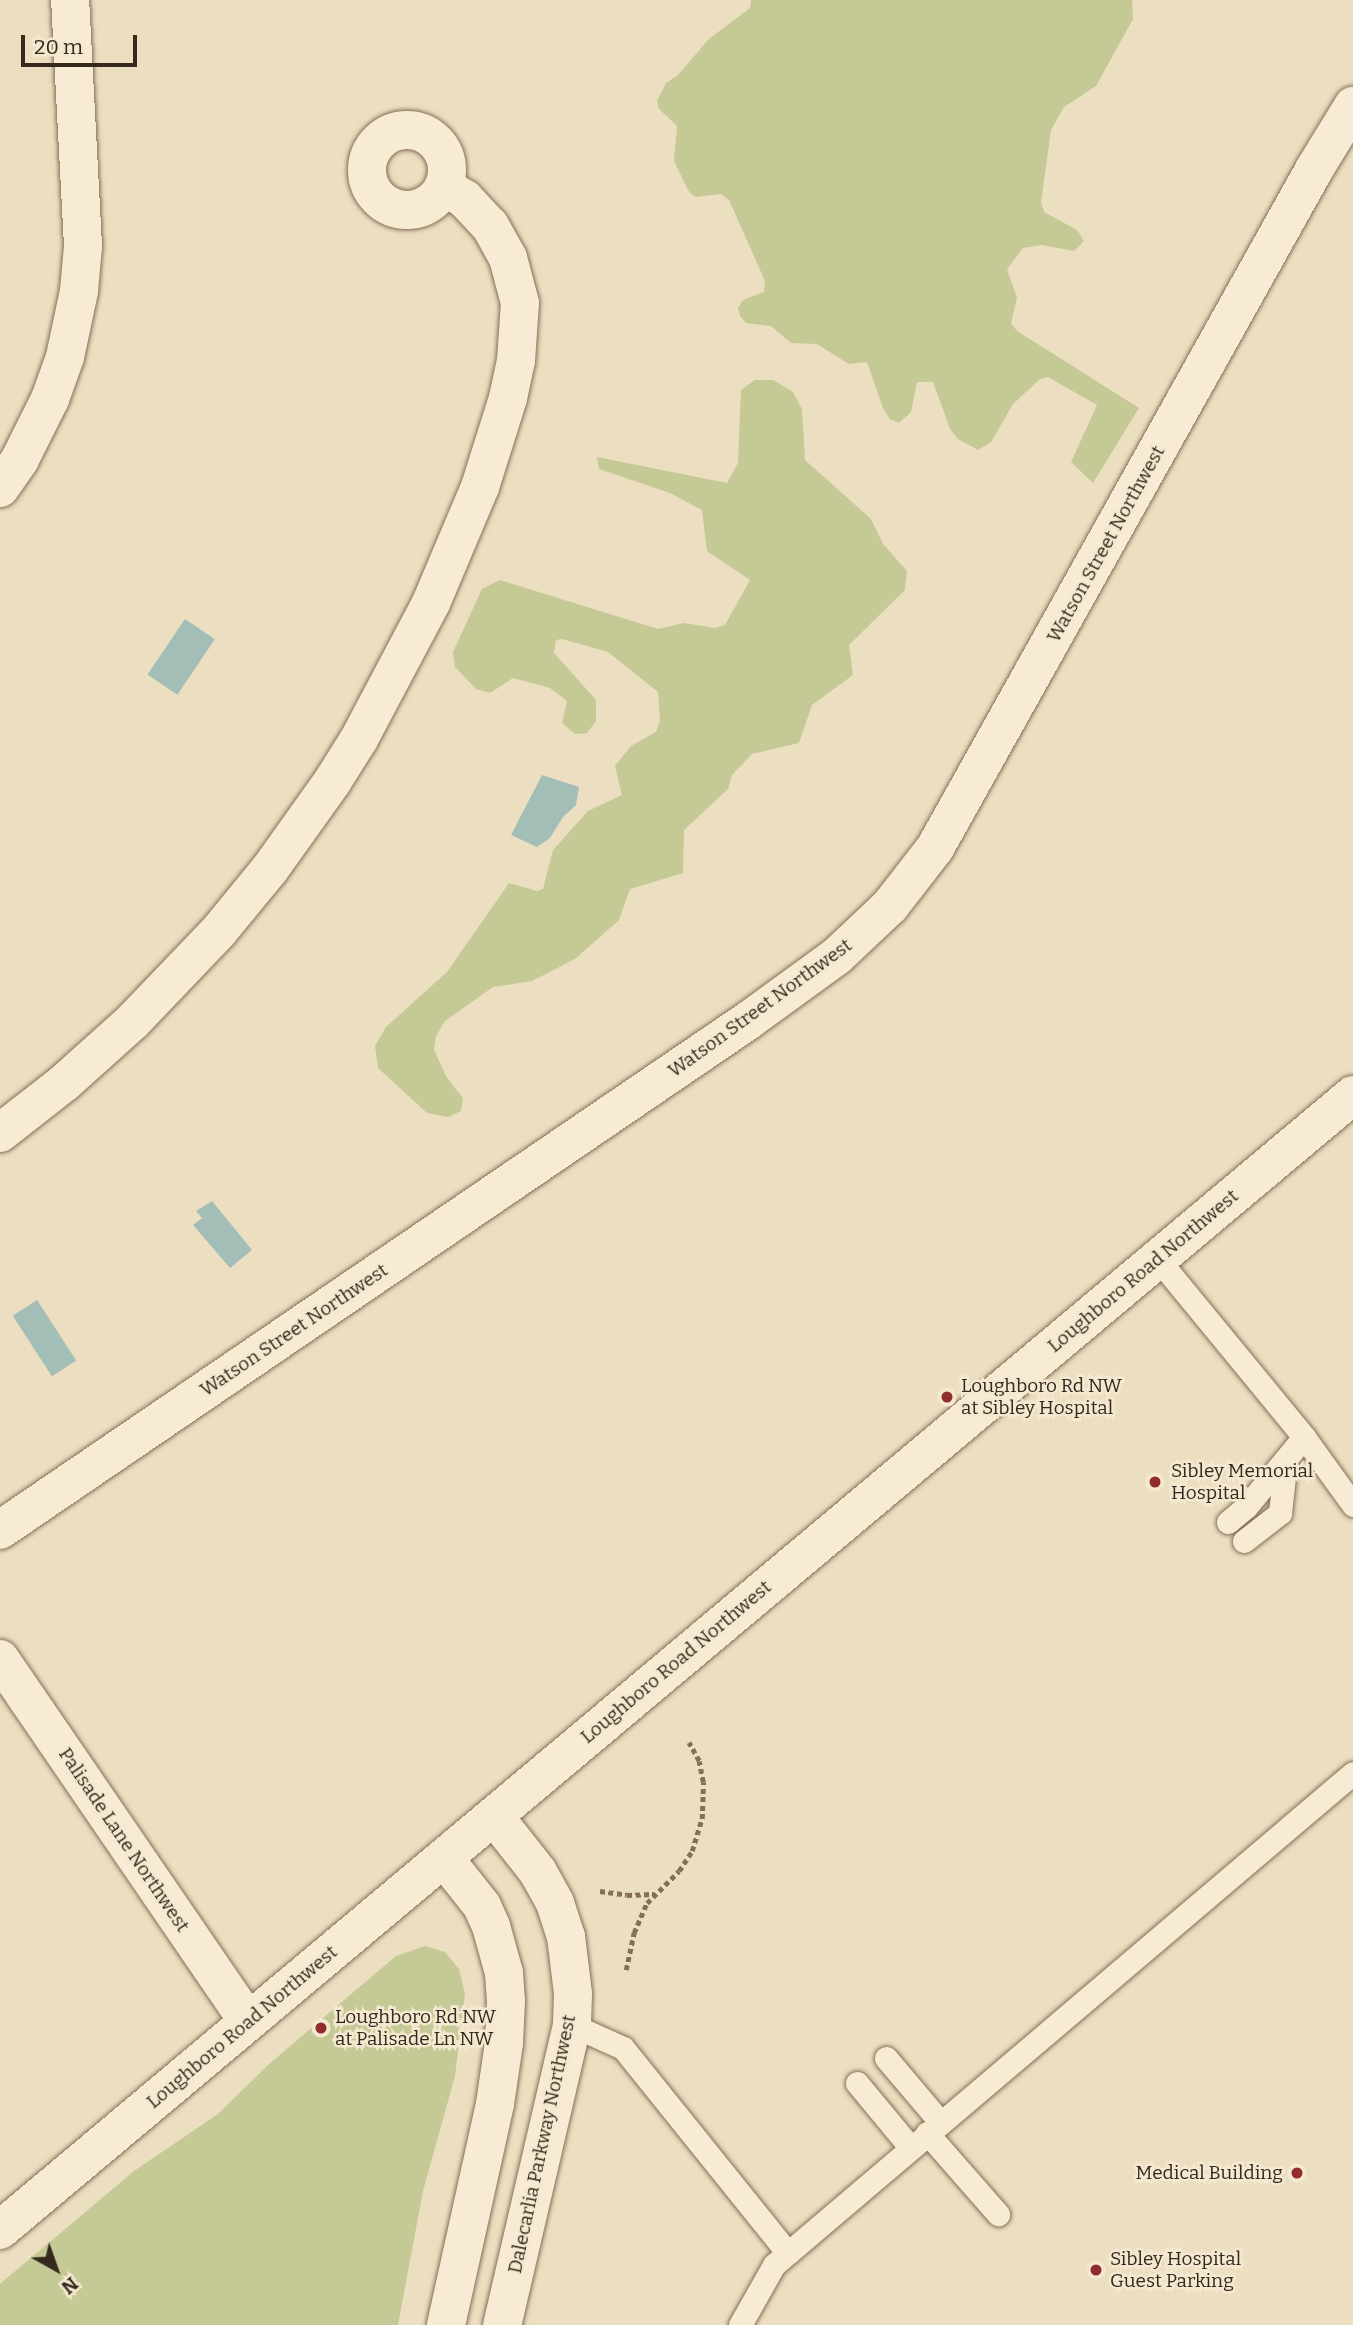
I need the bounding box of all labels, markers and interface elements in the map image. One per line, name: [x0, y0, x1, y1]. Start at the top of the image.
scale bar: [24, 21, 140, 65]
text: 20 m: [34, 34, 83, 60]
street label: Watson Street Northwest: [1042, 442, 1170, 646]
street label: Watson Street Northwest: [664, 934, 856, 1082]
street label: Loughboro Road Northwest: [1043, 1185, 1243, 1357]
street label: Watson Street Northwest: [196, 1259, 392, 1401]
place label: Loughboro Rd NW at Sibley Hospital: [961, 1375, 1122, 1419]
marker: Loughboro Rd NW at Sibley Hospital: [939, 1389, 955, 1405]
place label: Sibley Memorial Hospital: [1171, 1460, 1313, 1504]
marker: Sibley Memorial Hospital: [1145, 1472, 1165, 1492]
street label: Loughboro Road Northwest: [576, 1576, 776, 1748]
street label: Palisade Lane Northwest: [54, 1743, 194, 1937]
street label: Loughboro Road Northwest: [142, 1941, 342, 2113]
place label: Loughboro Rd NW at Palisade Ln NW: [335, 2006, 496, 2050]
street label: Dalecarlia Parkway Northwest: [503, 2013, 581, 2275]
marker: Loughboro Rd NW at Palisade Ln NW: [313, 2020, 329, 2036]
place label: Medical Building: [1136, 2162, 1283, 2184]
marker: Medical Building: [1289, 2165, 1305, 2181]
north arrow: [21, 2234, 91, 2304]
place label: Sibley Hospital Guest Parking: [1110, 2248, 1241, 2292]
marker: Sibley Hospital Guest Parking: [1088, 2262, 1104, 2278]
text: N: [57, 2272, 83, 2299]

